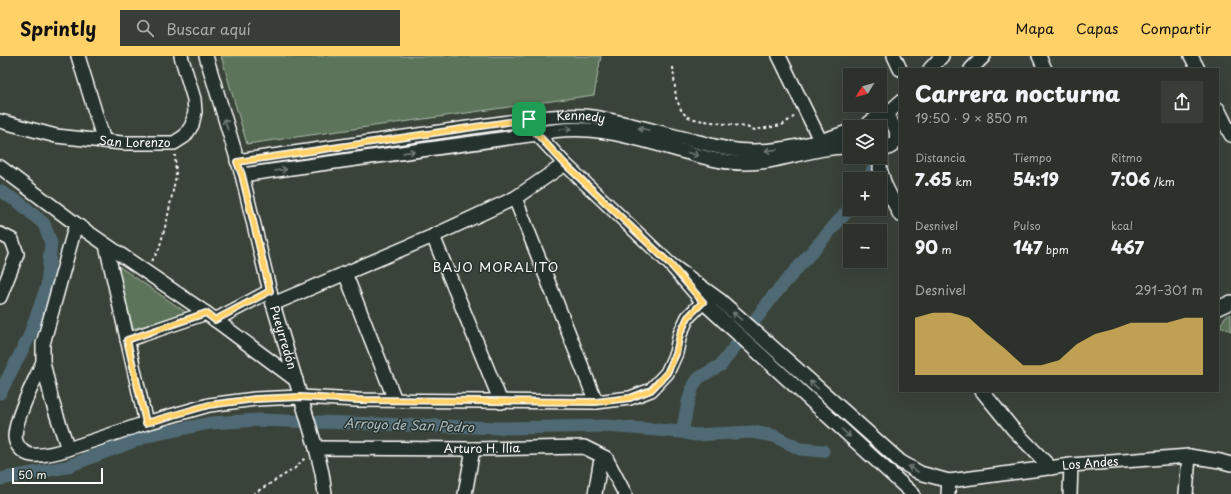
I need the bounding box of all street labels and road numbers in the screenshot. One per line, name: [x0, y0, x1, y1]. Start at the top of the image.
street label: Kennedy: [556, 106, 607, 127]
street label: San Lorenzo: [98, 131, 171, 151]
street label: Pueyrredón: [266, 303, 302, 371]
street label: Arturo H. Ilia: [444, 438, 521, 457]
street label: Los Andes: [1061, 451, 1120, 474]

